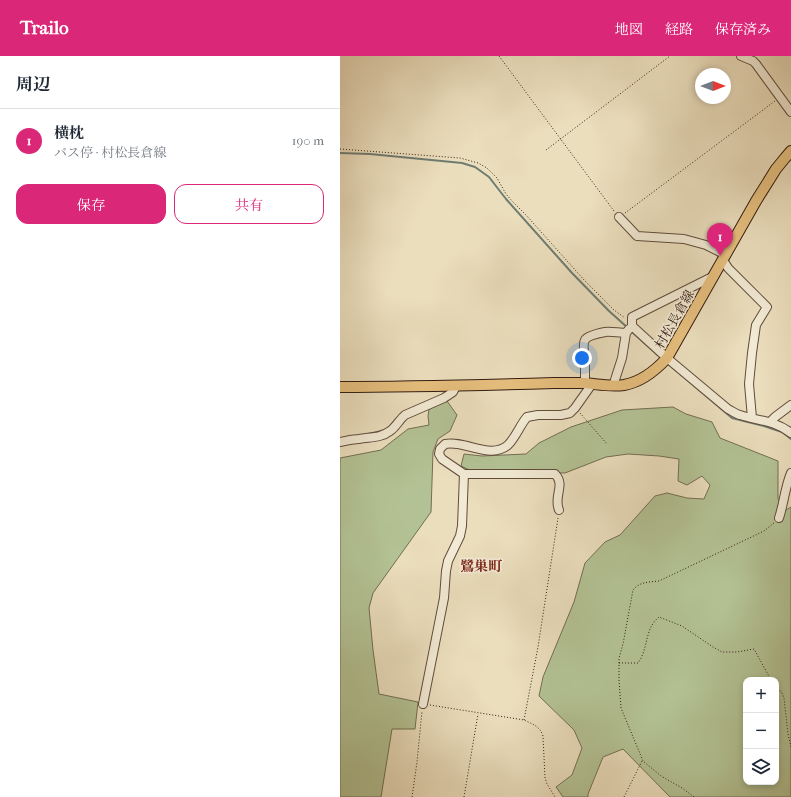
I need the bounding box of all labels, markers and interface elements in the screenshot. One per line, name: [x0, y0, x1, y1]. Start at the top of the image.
text: Trailo: [20, 17, 69, 39]
text: 地図: [615, 21, 643, 38]
text: 経路: [665, 21, 693, 38]
text: 保存済み: [715, 21, 771, 38]
north arrow: [695, 68, 731, 104]
text: 周辺: [16, 74, 50, 94]
text: 横枕: [54, 124, 84, 142]
text: 1: [27, 133, 31, 148]
text: 190 m: [292, 133, 324, 148]
text: バス停 · 村松長倉線: [54, 145, 166, 160]
button: 保存: [16, 184, 166, 224]
button: 共有: [174, 184, 324, 224]
pin: 1: [707, 223, 733, 256]
street label: 村松長倉線: [652, 287, 697, 351]
your location: [572, 348, 592, 368]
district label: 鷺巣町: [460, 558, 503, 575]
map controls: [743, 677, 779, 785]
button: +: [743, 677, 779, 713]
button: −: [743, 713, 779, 749]
button: layers: [743, 749, 779, 785]

